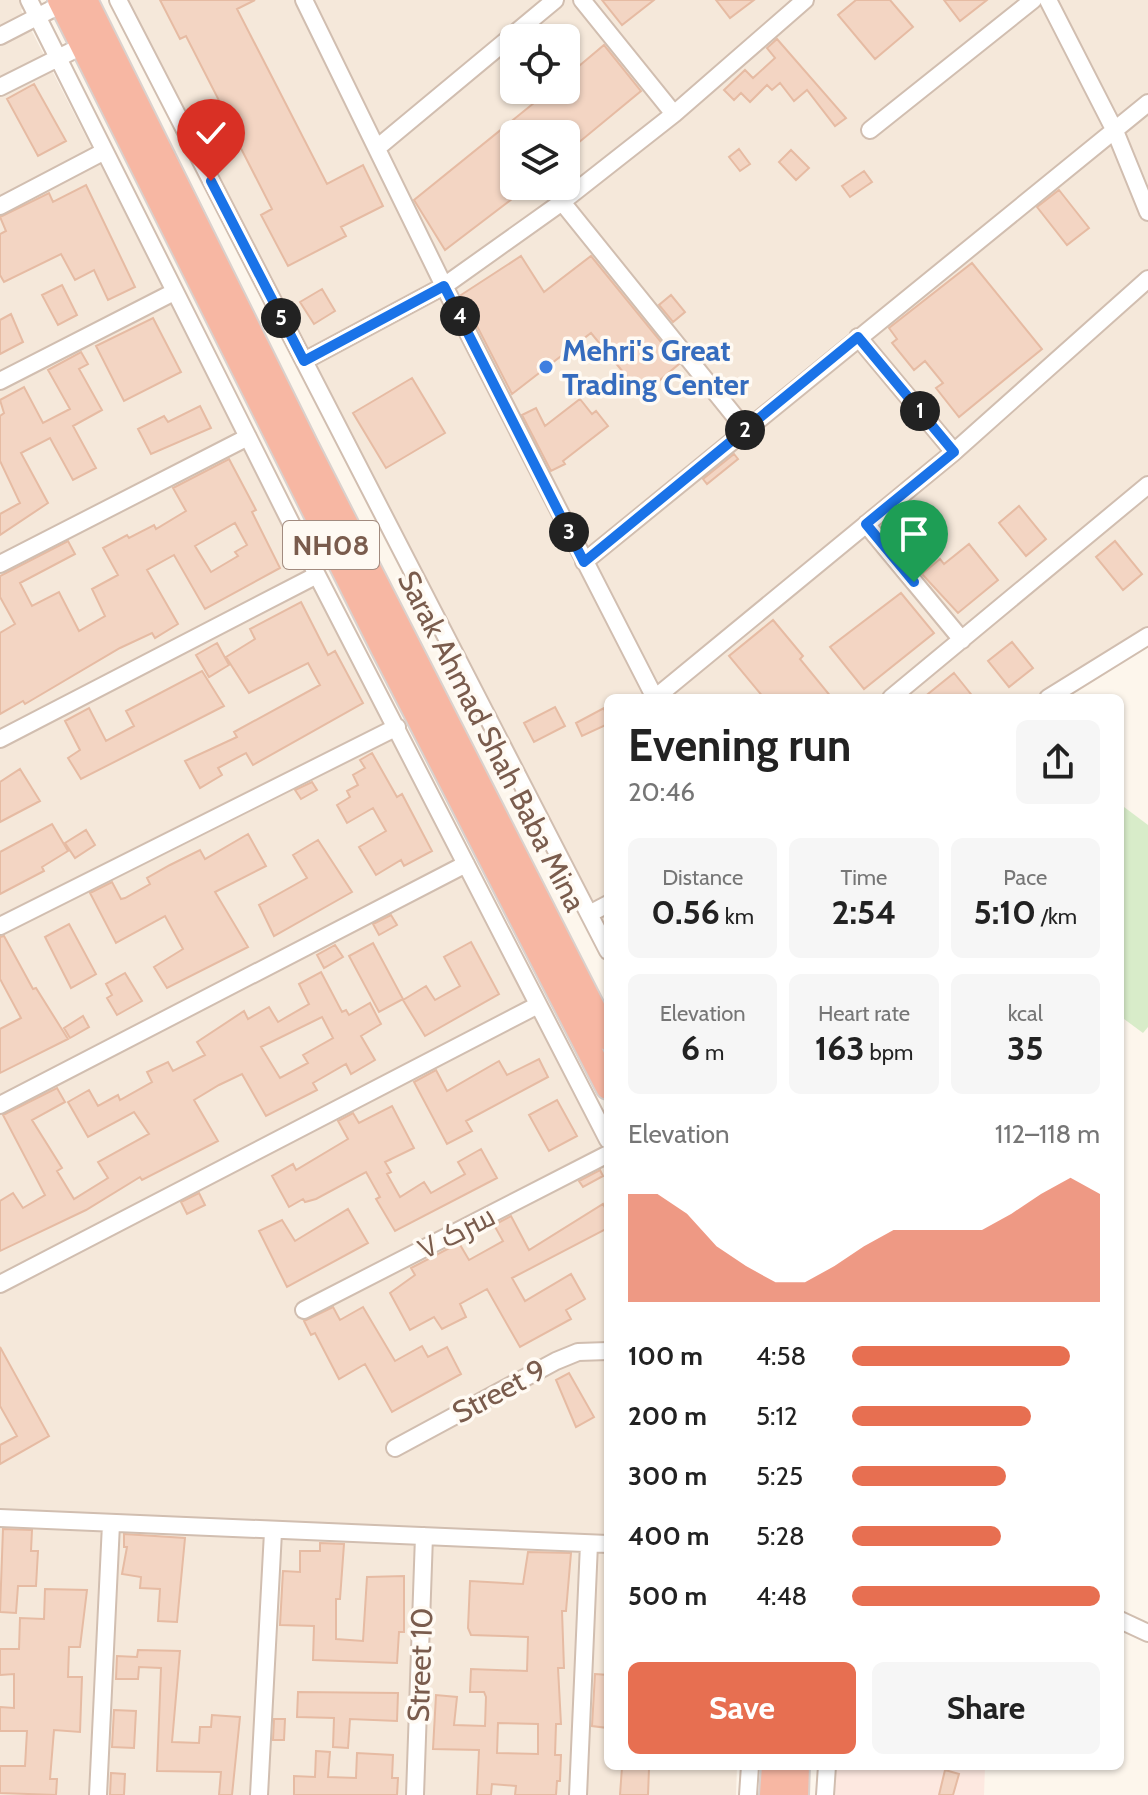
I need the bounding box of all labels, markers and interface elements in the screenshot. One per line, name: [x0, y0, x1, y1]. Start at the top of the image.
map controls: [500, 24, 580, 200]
button: locate: [500, 24, 580, 104]
pin: [177, 99, 245, 181]
icon: check: [189, 111, 233, 155]
button: layers: [500, 120, 580, 200]
pin: 4: [440, 296, 480, 336]
pin: 5: [261, 298, 301, 338]
text: 4: [453, 302, 467, 329]
text: 5: [275, 304, 287, 331]
place label: Mehri's Great Trading Center: [562, 332, 749, 403]
marker: Mehri's Great Trading Center: [537, 358, 555, 376]
pin: 1: [900, 391, 940, 431]
text: 1: [916, 397, 924, 424]
pin: 2: [725, 410, 765, 450]
text: 2: [739, 416, 751, 443]
pin: [880, 500, 948, 582]
pin: 3: [549, 512, 589, 552]
icon: arrive: [892, 512, 936, 556]
text: 3: [563, 518, 575, 545]
road number: NH08: [283, 521, 379, 569]
street label: Sarak Ahmad Shah Baba Mina: [390, 564, 594, 918]
text: Evening run: [628, 719, 851, 772]
button: share: [1016, 720, 1100, 804]
text: 20:46: [628, 776, 695, 808]
text: Distance: [662, 864, 743, 891]
text: Time: [841, 864, 887, 891]
text: Pace: [1003, 864, 1047, 891]
text: 0.56: [651, 891, 720, 933]
text: 2:54: [832, 891, 896, 933]
text: 5:10: [974, 891, 1036, 933]
text: km: [720, 903, 754, 930]
text: /km: [1036, 903, 1077, 930]
text: Elevation: [660, 1000, 746, 1027]
text: Heart rate: [818, 1000, 910, 1027]
text: kcal: [1008, 1000, 1043, 1027]
text: 6: [681, 1027, 700, 1069]
text: 163: [815, 1027, 865, 1069]
text: 35: [1007, 1027, 1044, 1069]
text: m: [700, 1039, 724, 1066]
text: bpm: [865, 1039, 913, 1066]
text: Elevation: [628, 1118, 730, 1150]
text: 112–118 m: [995, 1118, 1100, 1150]
street label: سرک ۷: [411, 1197, 501, 1267]
text: 100 m: [628, 1340, 703, 1372]
text: 4:58: [756, 1340, 806, 1372]
street label: Street 9: [446, 1351, 552, 1431]
text: 200 m: [628, 1400, 707, 1432]
text: 5:12: [756, 1400, 798, 1432]
text: 300 m: [628, 1460, 707, 1492]
text: 5:25: [756, 1460, 803, 1492]
text: 400 m: [628, 1520, 709, 1552]
text: 5:28: [756, 1520, 805, 1552]
text: 500 m: [628, 1580, 707, 1612]
text: 4:48: [756, 1580, 807, 1612]
street label: Street 10: [400, 1607, 440, 1723]
button: Save: [628, 1662, 856, 1754]
button: Share: [872, 1662, 1100, 1754]

